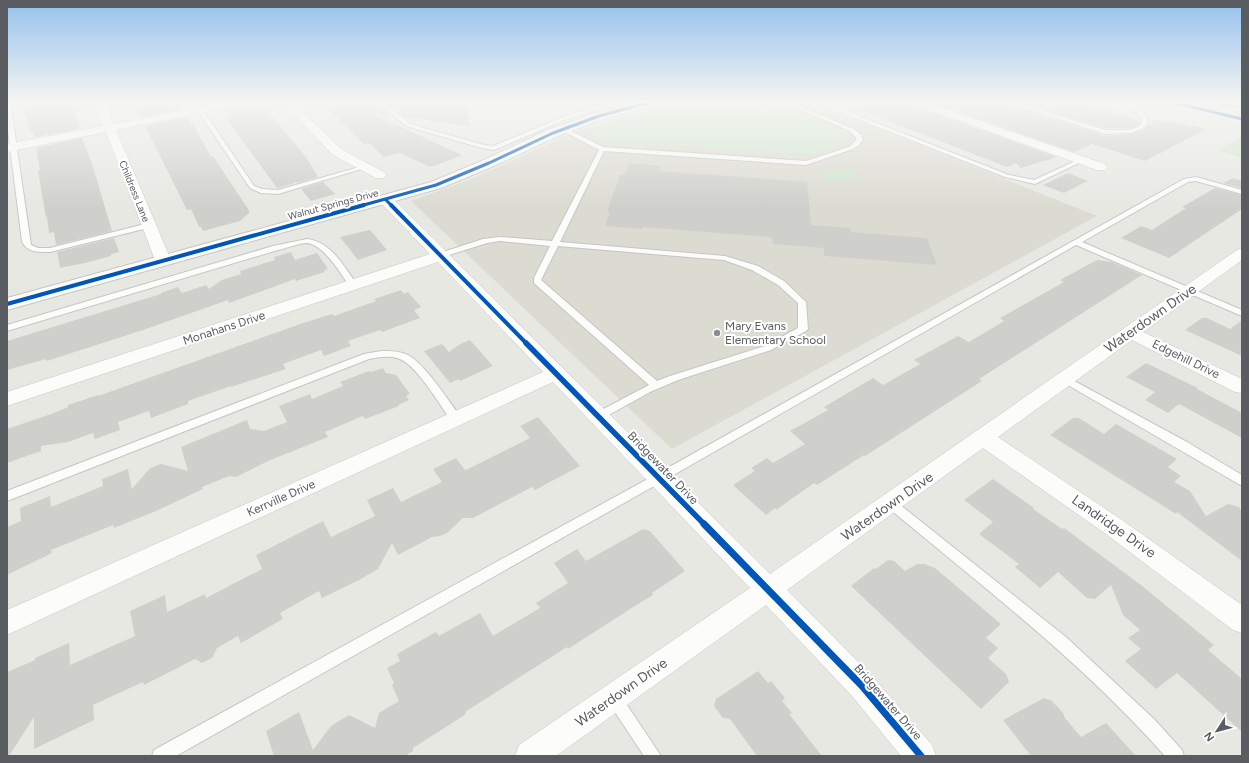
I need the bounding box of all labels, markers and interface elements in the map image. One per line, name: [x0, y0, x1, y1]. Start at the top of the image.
street label: Childress Lane: [116, 159, 153, 224]
street label: Walnut Springs Drive: [286, 186, 380, 223]
street label: Waterdown Drive: [1101, 280, 1200, 356]
street label: Monahans Drive: [181, 308, 267, 348]
place label: Mary Evans Elementary School: [725, 319, 826, 347]
marker: Mary Evans Elementary School: [712, 328, 722, 338]
street label: Edgehill Drive: [1150, 337, 1222, 382]
street label: Bridgewater Drive: [625, 429, 702, 508]
street label: Waterdown Drive: [838, 468, 937, 544]
street label: Kerrville Drive: [245, 476, 318, 519]
street label: Landridge Drive: [1069, 491, 1159, 562]
street label: Waterdown Drive: [572, 654, 671, 730]
street label: Bridgewater Drive: [851, 661, 925, 743]
north arrow: [1197, 711, 1237, 751]
text: N: [1202, 729, 1217, 744]

